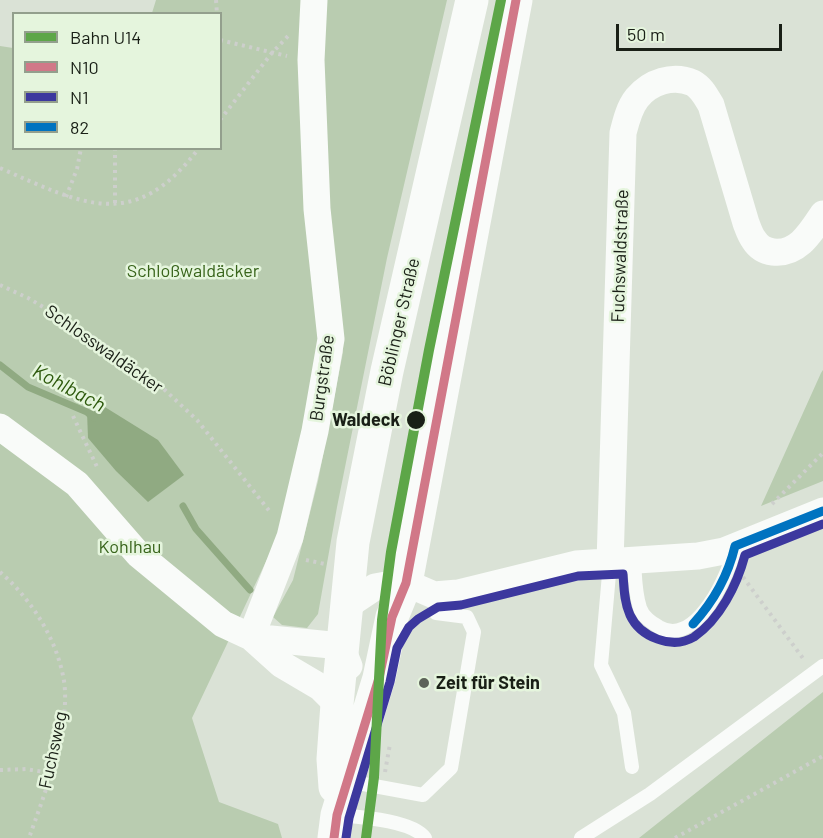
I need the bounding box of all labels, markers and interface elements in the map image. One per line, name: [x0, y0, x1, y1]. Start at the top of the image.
legend: [12, 12, 222, 150]
scale bar: [619, 12, 786, 50]
text: 50 m: [627, 23, 665, 45]
text: Bahn U14: [70, 26, 141, 48]
text: N10: [70, 56, 99, 78]
text: N1: [70, 86, 88, 108]
text: 82: [70, 116, 89, 138]
street label: Fuchswaldstraße: [607, 189, 633, 323]
street label: Böblinger Straße: [374, 256, 424, 388]
park label: Schloßwaldäcker: [127, 260, 259, 282]
street label: Schlosswaldäcker: [41, 300, 167, 398]
street label: Burgstraße: [305, 333, 339, 423]
water label: Kohlbach: [29, 359, 109, 417]
place label: Waldeck: [332, 409, 400, 431]
marker: Waldeck: [405, 409, 427, 431]
park label: Kohlhau: [99, 536, 161, 558]
place label: Zeit für Stein: [436, 672, 540, 694]
marker: Zeit für Stein: [417, 676, 431, 690]
street label: Fuchsweg: [34, 709, 72, 791]

